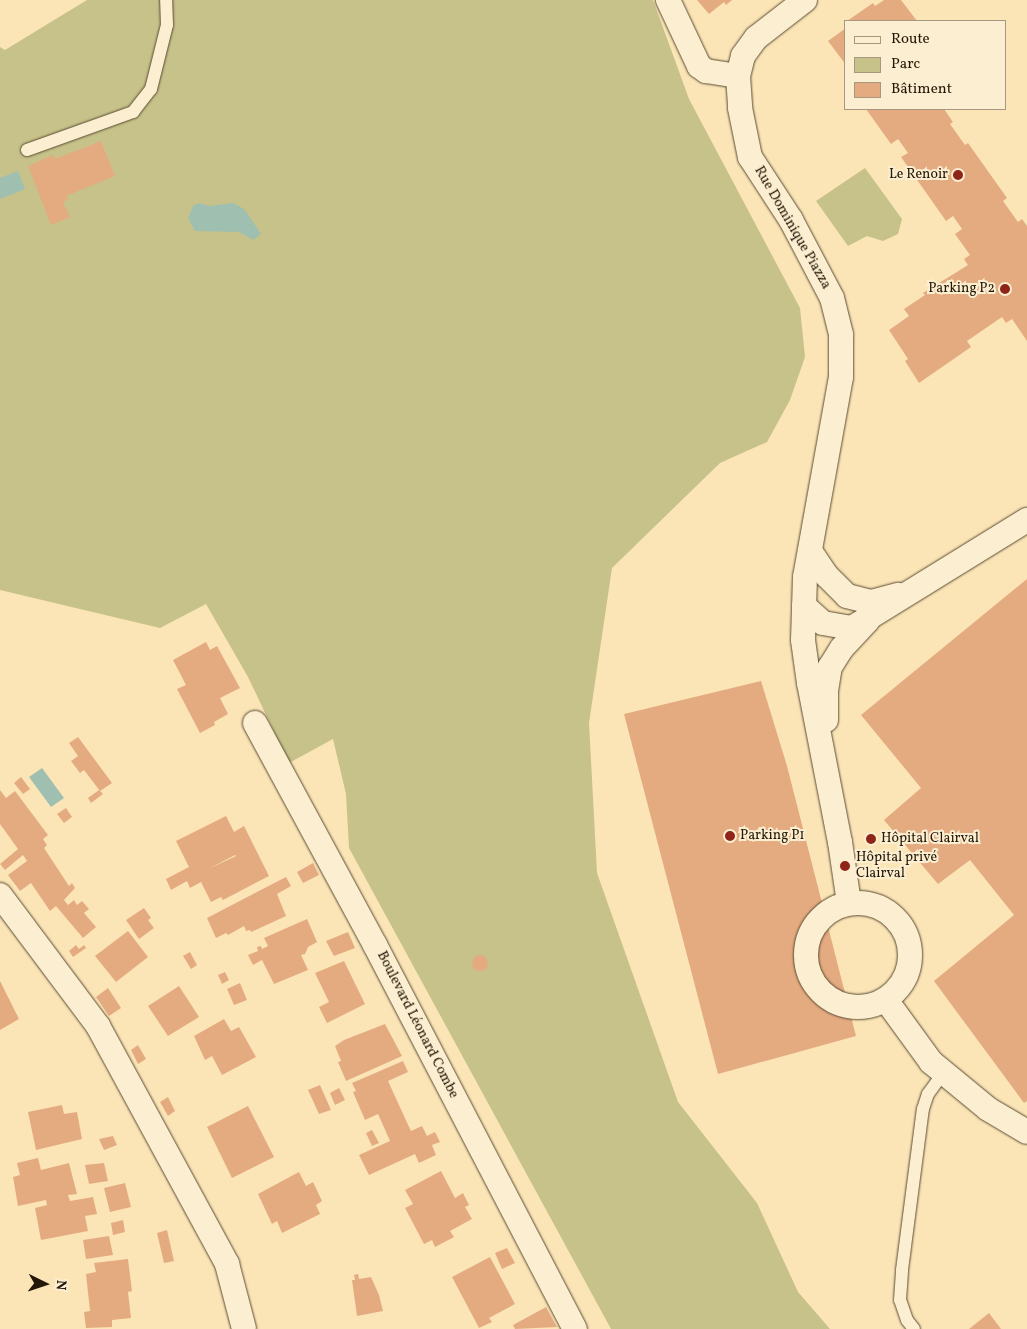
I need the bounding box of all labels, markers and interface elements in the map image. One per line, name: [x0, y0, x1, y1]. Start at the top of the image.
legend: [844, 20, 1007, 110]
text: Route: [891, 29, 930, 50]
text: Parc: [891, 54, 920, 75]
text: Bâtiment: [891, 79, 952, 100]
street label: Rue Dominique Piazza: [750, 164, 834, 292]
place label: Le Renoir: [889, 167, 948, 183]
marker: Le Renoir: [952, 169, 964, 181]
place label: Parking P2: [928, 281, 995, 297]
marker: Parking P2: [999, 283, 1011, 295]
place label: Parking P1: [740, 828, 805, 844]
marker: Parking P1: [724, 830, 736, 842]
place label: Hôpital Clairval: [881, 831, 979, 847]
marker: Hôpital Clairval: [865, 833, 877, 845]
place label: Hôpital privé Clairval: [856, 850, 937, 882]
marker: Hôpital privé Clairval: [838, 859, 852, 873]
street label: Boulevard Léonard Combe: [373, 949, 461, 1101]
north arrow: [20, 1259, 70, 1309]
text: N: [51, 1279, 70, 1291]

